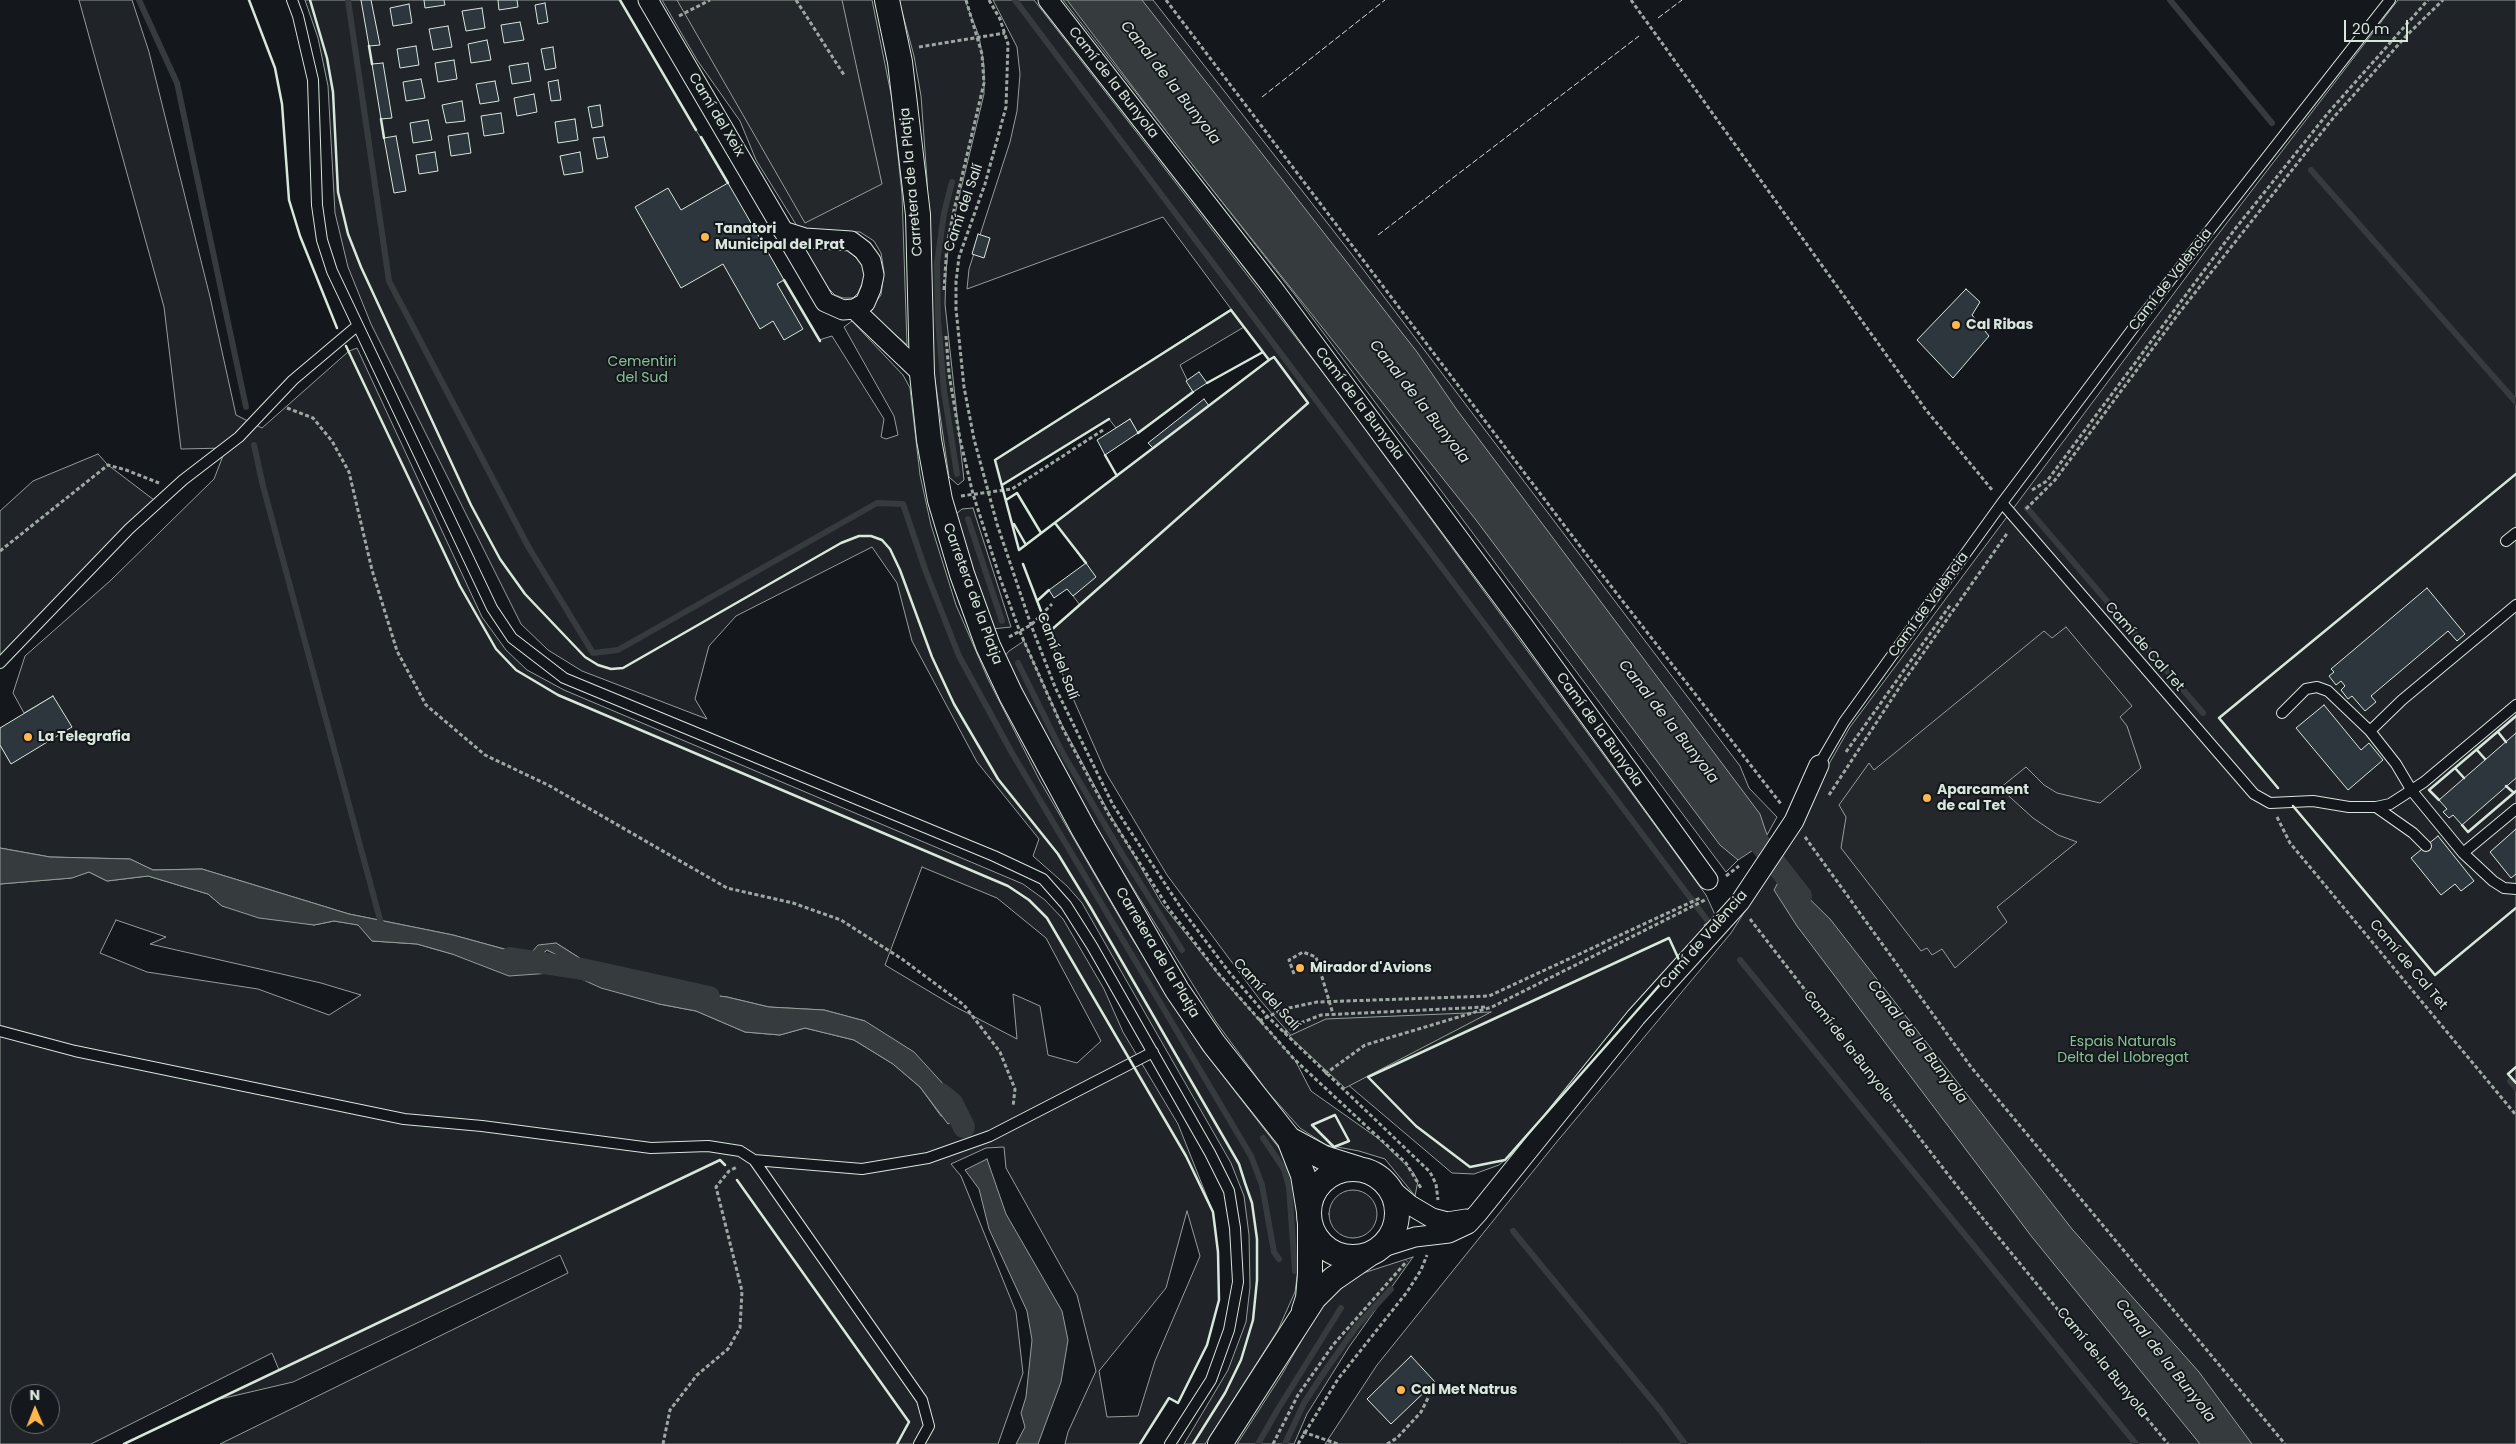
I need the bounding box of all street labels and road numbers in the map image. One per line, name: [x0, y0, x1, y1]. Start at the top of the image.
street label: Camí de la Bunyola: [1064, 24, 1162, 142]
street label: Camí del Xeix: [684, 70, 748, 160]
street label: Carretera de la Platja: [897, 107, 927, 257]
street label: Camí del Salí: [941, 162, 987, 254]
street label: Camí de València: [2126, 226, 2216, 334]
street label: Camí de la Bunyola: [1311, 344, 1407, 464]
street label: Carretera de la Platja: [939, 521, 1005, 667]
street label: Camí de València: [1885, 549, 1973, 661]
street label: Camí de Cal Tet: [2101, 599, 2187, 695]
street label: Camí del Salí: [1033, 610, 1081, 702]
street label: Camí de la Bunyola: [1552, 670, 1646, 790]
street label: Carretera de la Platja: [1111, 885, 1203, 1021]
street label: Camí de València: [1657, 887, 1751, 993]
street label: Camí de Cal Tet: [2365, 916, 2451, 1014]
street label: Camí del Salí: [1229, 955, 1303, 1035]
street label: Camí de la Bunyola: [1799, 988, 1897, 1106]
street label: Camí de la Bunyola: [2052, 1305, 2152, 1421]

